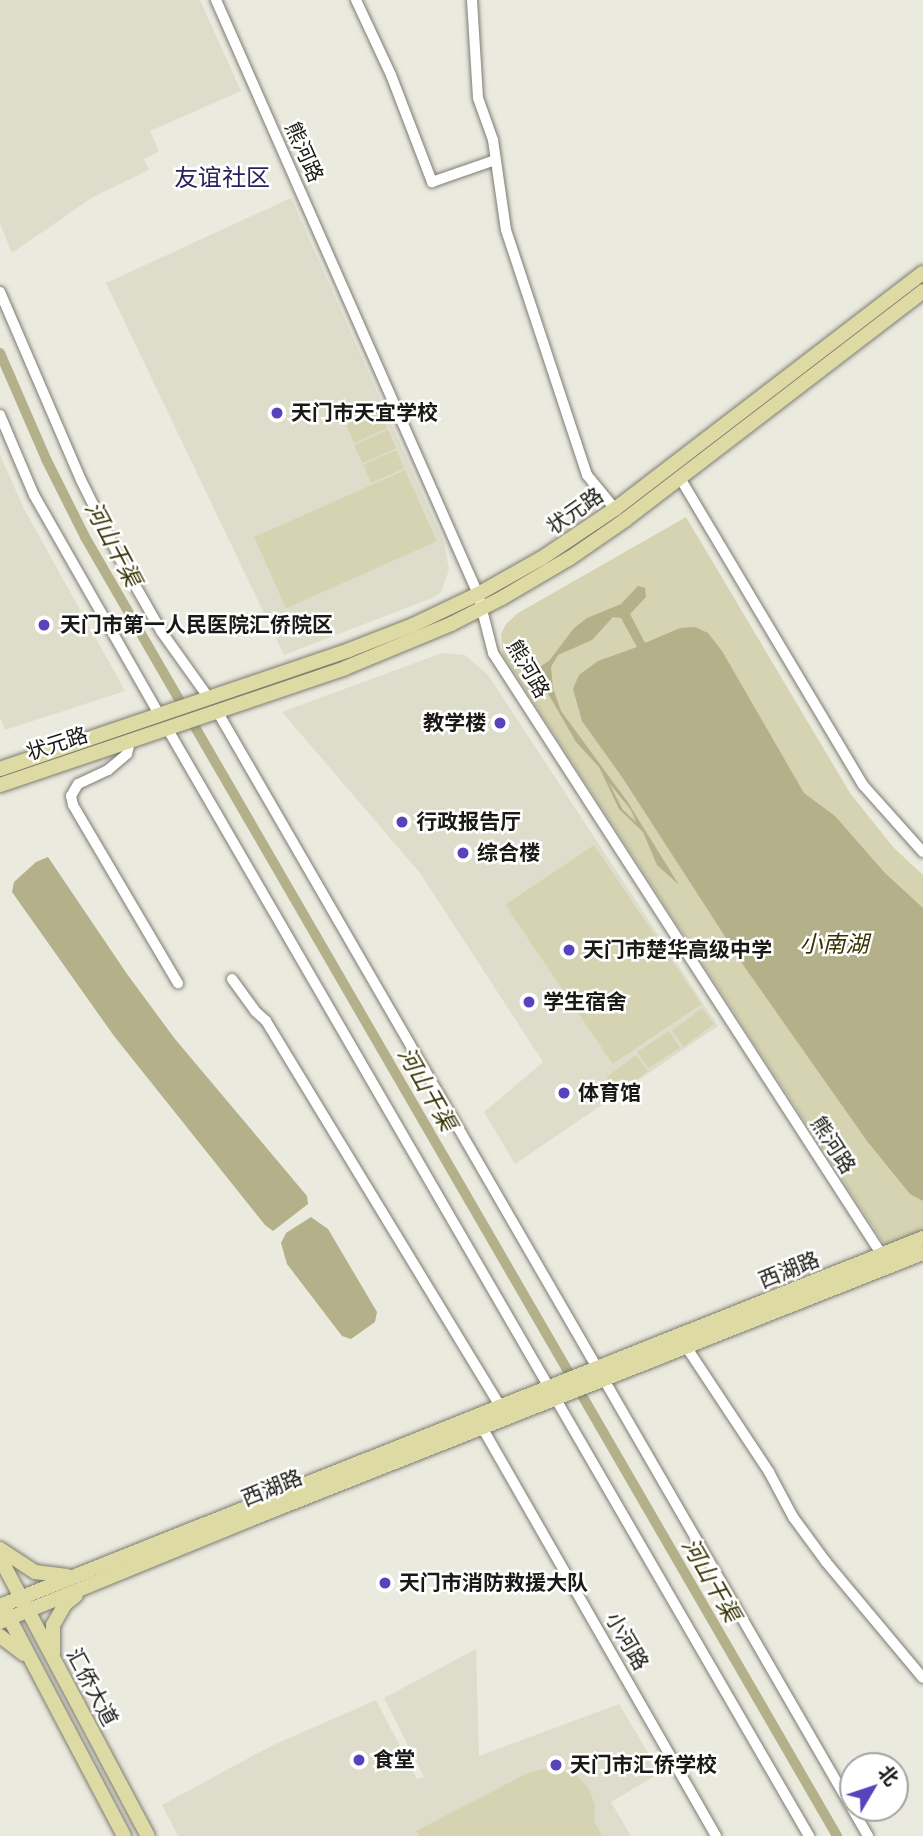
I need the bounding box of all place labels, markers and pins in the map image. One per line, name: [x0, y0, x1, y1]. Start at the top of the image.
place label: 天门市天宜学校: [291, 400, 438, 426]
marker: 天门市天宜学校: [269, 405, 285, 421]
place label: 天门市第一人民医院汇侨院区: [60, 612, 333, 638]
marker: 天门市第一人民医院汇侨院区: [34, 615, 54, 635]
place label: 教学楼: [423, 710, 486, 736]
marker: 教学楼: [492, 715, 508, 731]
place label: 行政报告厅: [416, 809, 521, 835]
marker: 行政报告厅: [394, 814, 410, 830]
place label: 综合楼: [477, 840, 540, 866]
marker: 综合楼: [455, 845, 471, 861]
place label: 天门市楚华高级中学: [583, 937, 772, 963]
marker: 天门市楚华高级中学: [561, 942, 577, 958]
place label: 学生宿舍: [543, 989, 627, 1015]
marker: 学生宿舍: [521, 994, 537, 1010]
place label: 体育馆: [578, 1080, 641, 1106]
marker: 体育馆: [556, 1085, 572, 1101]
place label: 天门市消防救援大队: [399, 1570, 588, 1596]
marker: 天门市消防救援大队: [377, 1575, 393, 1591]
place label: 食堂: [373, 1747, 415, 1773]
marker: 食堂: [351, 1752, 367, 1768]
place label: 天门市汇侨学校: [570, 1752, 717, 1778]
marker: 天门市汇侨学校: [548, 1757, 564, 1773]

